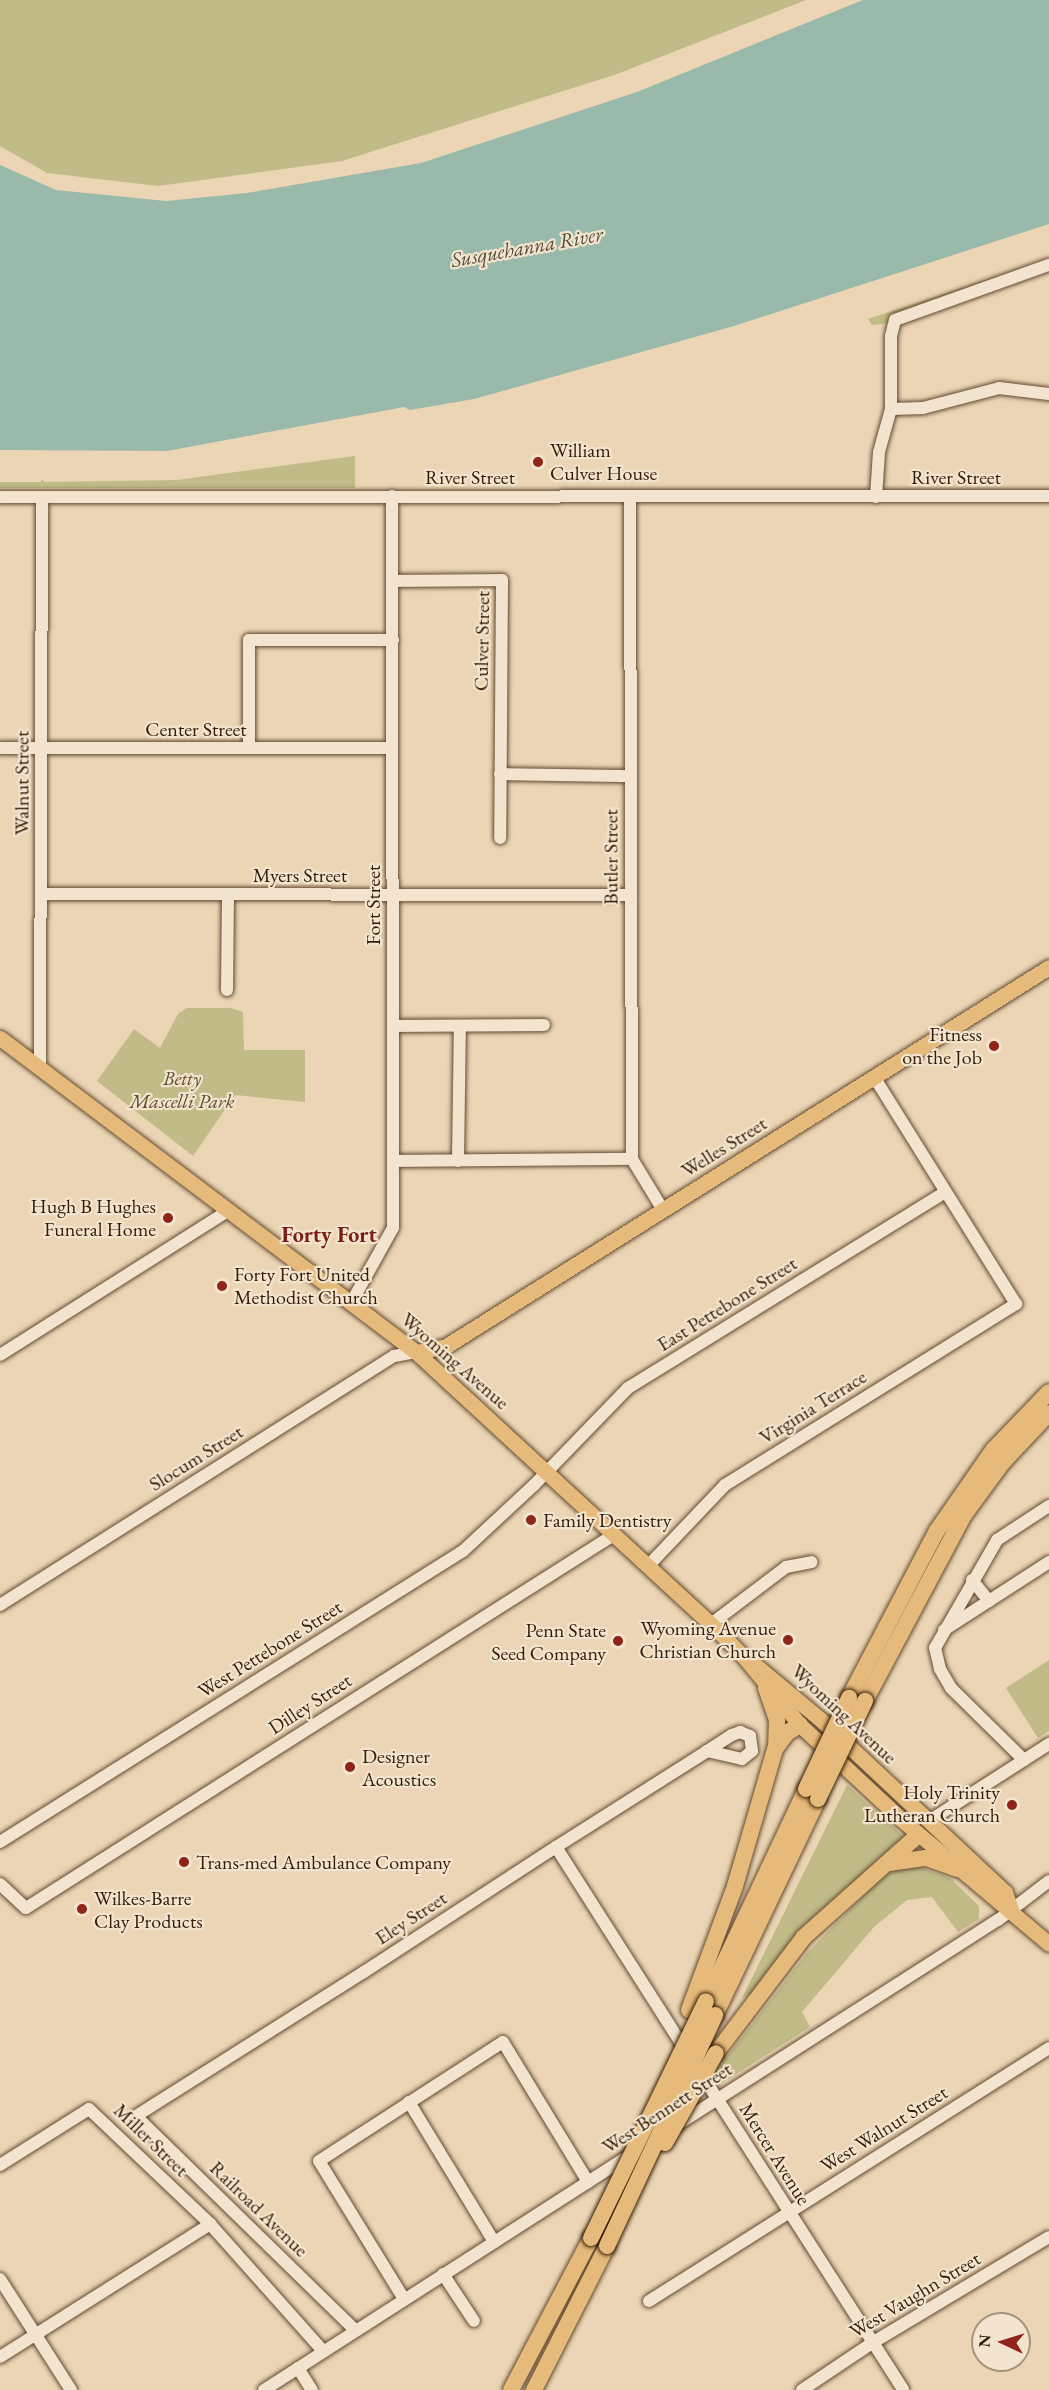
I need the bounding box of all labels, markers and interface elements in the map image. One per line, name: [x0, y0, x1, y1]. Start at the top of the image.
water label: Susquehanna River: [449, 221, 605, 273]
place label: William Culver House: [550, 438, 657, 485]
marker: William Culver House: [531, 455, 545, 469]
street label: River Street: [425, 465, 515, 489]
street label: River Street: [911, 465, 1001, 489]
street label: Culver Street: [469, 591, 495, 691]
street label: Center Street: [145, 717, 247, 741]
street label: Walnut Street: [10, 731, 34, 835]
street label: Butler Street: [599, 809, 623, 905]
street label: Myers Street: [253, 863, 347, 887]
street label: Fort Street: [361, 865, 385, 945]
place label: Fitness on the Job: [902, 1022, 982, 1069]
marker: Fitness on the Job: [987, 1039, 1001, 1053]
park label: Betty Mascelli Park: [130, 1066, 234, 1113]
street label: Welles Street: [677, 1111, 771, 1183]
place label: Hugh B Hughes Funeral Home: [31, 1194, 156, 1241]
marker: Hugh B Hughes Funeral Home: [161, 1211, 175, 1225]
district label: Forty Fort: [281, 1222, 377, 1248]
street label: East Pettebone Street: [653, 1251, 801, 1357]
place label: Forty Fort United Methodist Church: [234, 1262, 378, 1309]
marker: Forty Fort United Methodist Church: [215, 1279, 229, 1293]
street label: Wyoming Avenue: [396, 1307, 514, 1415]
street label: Virginia Terrace: [755, 1365, 871, 1449]
street label: Slocum Street: [145, 1420, 247, 1496]
place label: Family Dentistry: [543, 1508, 671, 1532]
marker: Family Dentistry: [524, 1513, 538, 1527]
street label: West Pettebone Street: [193, 1595, 347, 1703]
place label: Wyoming Avenue Christian Church: [640, 1616, 776, 1663]
place label: Penn State Seed Company: [491, 1618, 606, 1665]
marker: Wyoming Avenue Christian Church: [781, 1633, 795, 1647]
marker: Penn State Seed Company: [611, 1634, 625, 1648]
street label: Wyoming Avenue: [786, 1659, 902, 1769]
street label: Dilley Street: [264, 1668, 356, 1740]
place label: Designer Acoustics: [362, 1744, 436, 1791]
marker: Designer Acoustics: [343, 1760, 357, 1774]
place label: Holy Trinity Lutheran Church: [864, 1781, 1000, 1828]
marker: Holy Trinity Lutheran Church: [1005, 1798, 1019, 1812]
place label: Trans-med Ambulance Company: [196, 1850, 451, 1874]
marker: Trans-med Ambulance Company: [177, 1855, 191, 1869]
place label: Wilkes-Barre Clay Products: [94, 1886, 203, 1933]
street label: Eley Street: [371, 1886, 451, 1950]
marker: Wilkes-Barre Clay Products: [75, 1902, 89, 1916]
street label: West Bennett Street: [598, 2057, 736, 2159]
street label: West Walnut Street: [816, 2080, 952, 2178]
street label: Miller Street: [109, 2098, 193, 2182]
street label: Mercer Avenue: [734, 2099, 816, 2209]
street label: Railroad Avenue: [205, 2156, 313, 2262]
street label: West Vaughn Street: [845, 2247, 985, 2343]
north arrow: [971, 2312, 1031, 2372]
text: N: [974, 2334, 995, 2348]

